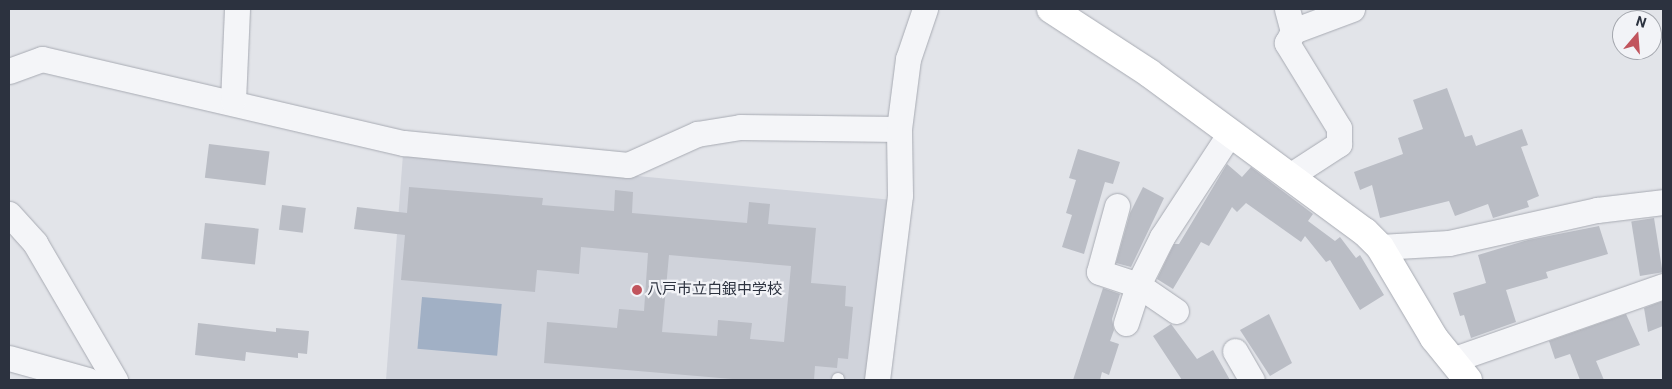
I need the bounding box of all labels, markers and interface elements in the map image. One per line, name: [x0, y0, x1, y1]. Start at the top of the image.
north arrow: [1612, 10, 1662, 60]
text: N: [1634, 13, 1648, 31]
place label: 八戸市立白銀中学校: [647, 281, 782, 299]
marker: 八戸市立白銀中学校: [631, 284, 643, 296]

